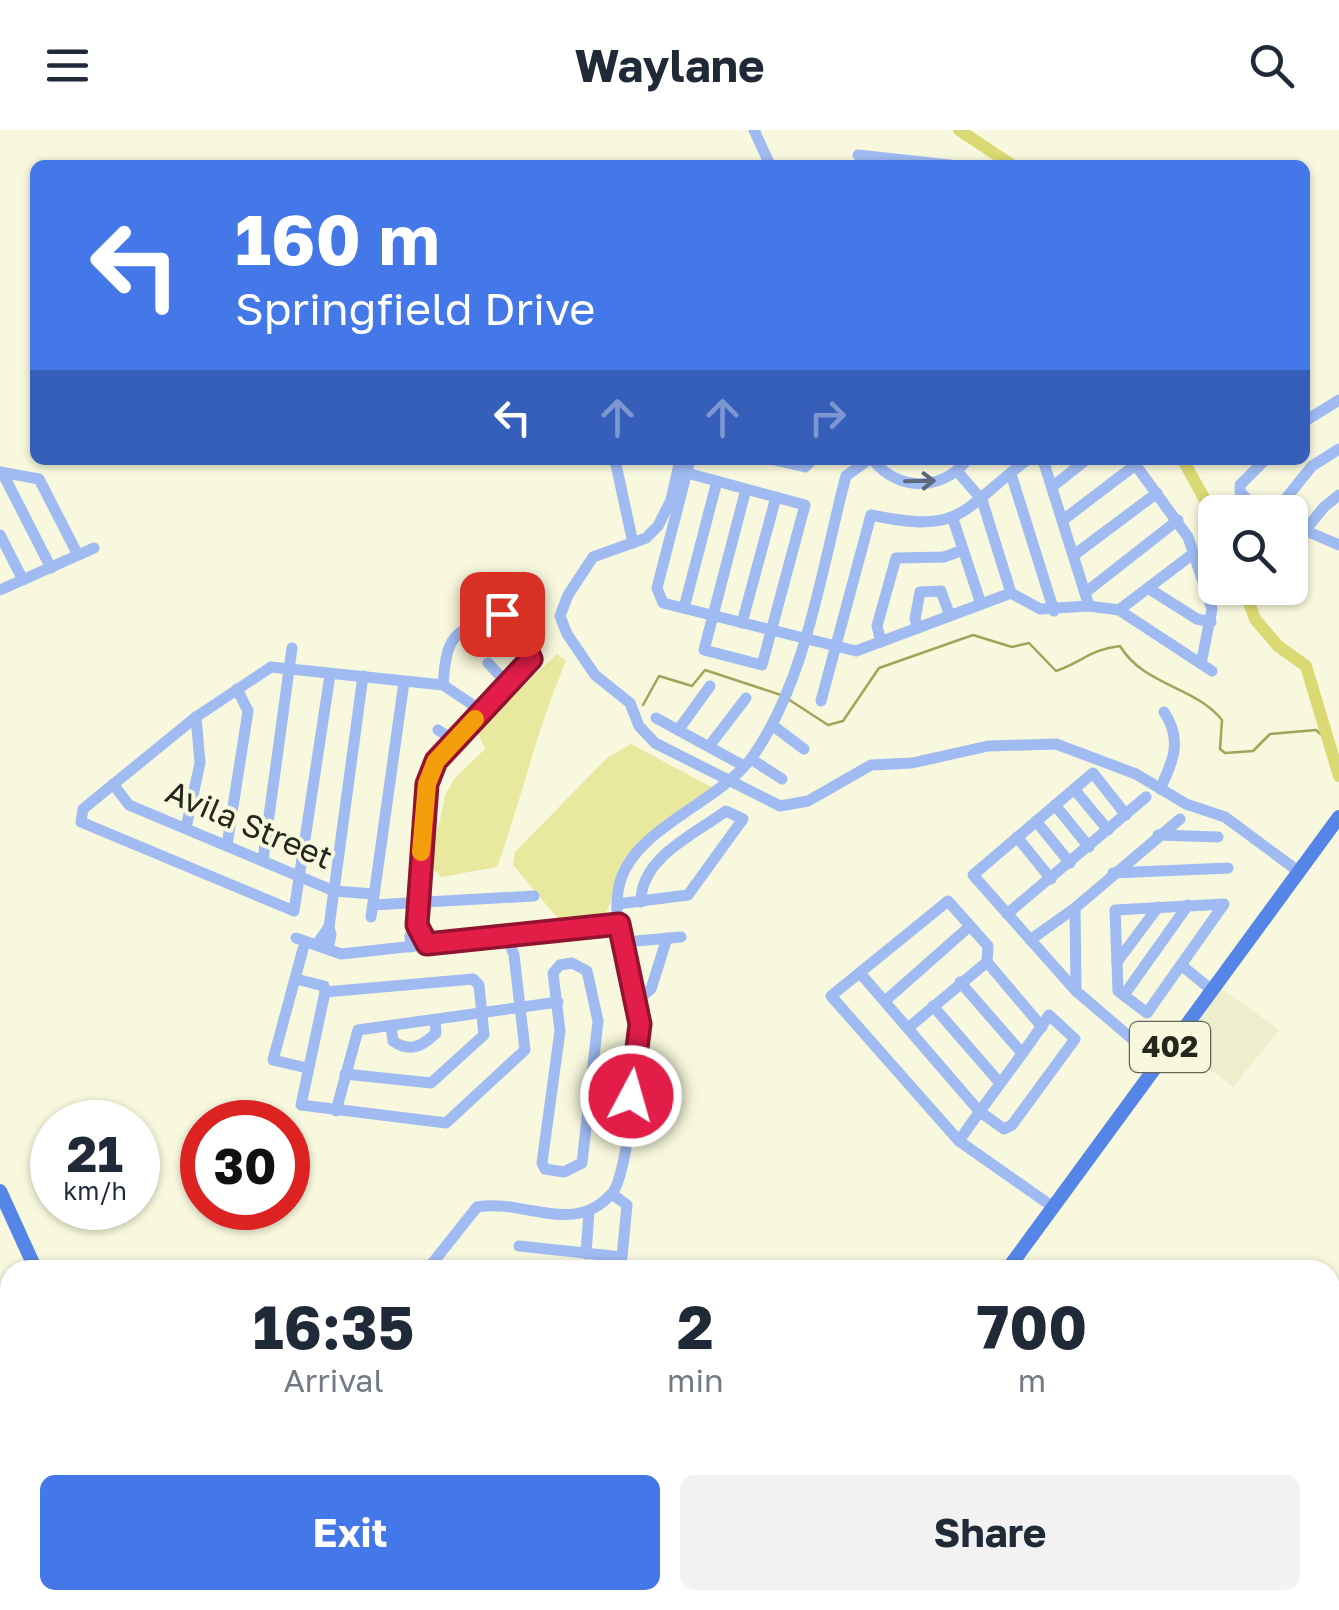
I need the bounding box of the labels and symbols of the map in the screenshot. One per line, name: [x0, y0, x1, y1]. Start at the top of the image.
one-way arrow: [903, 472, 936, 491]
pin: [460, 572, 545, 657]
street label: Avila Street: [160, 772, 338, 876]
road number: 402: [1130, 1022, 1210, 1072]
position arrow: [579, 1044, 683, 1148]
speed limit sign: 30: [180, 1100, 310, 1230]

